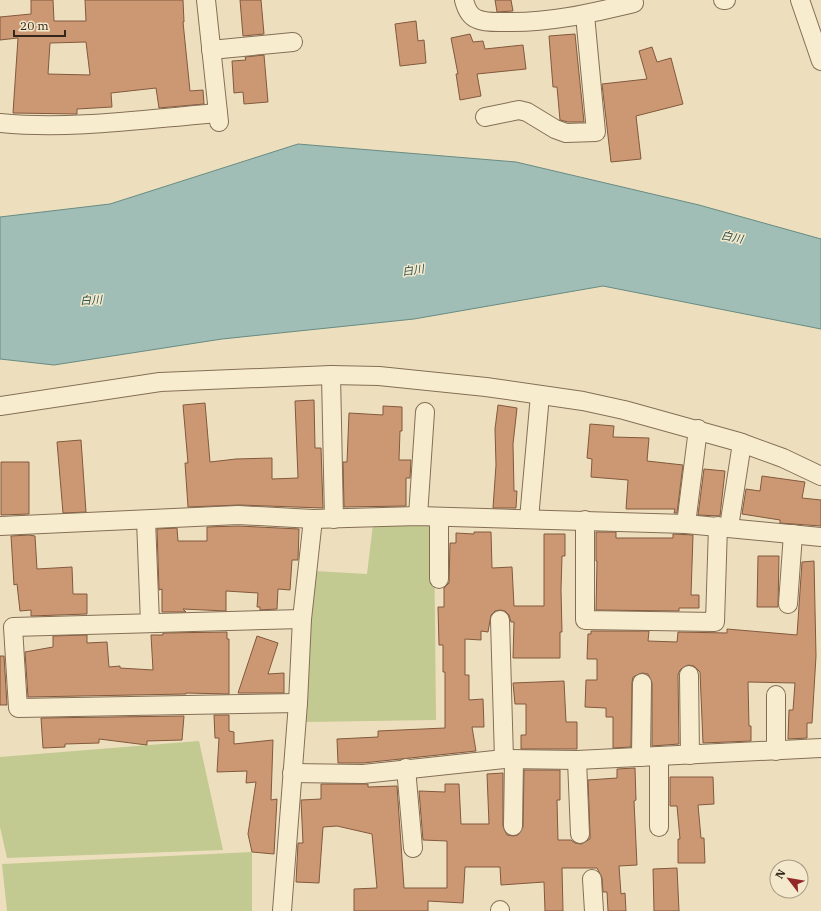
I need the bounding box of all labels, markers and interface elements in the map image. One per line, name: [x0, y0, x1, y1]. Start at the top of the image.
scale bar: [14, 12, 65, 38]
text: 20 m: [20, 18, 49, 33]
water label: 白川: [720, 228, 745, 246]
water label: 白川: [401, 261, 426, 278]
water label: 白川: [80, 292, 103, 308]
north arrow: [769, 859, 809, 899]
text: N: [772, 866, 789, 881]

